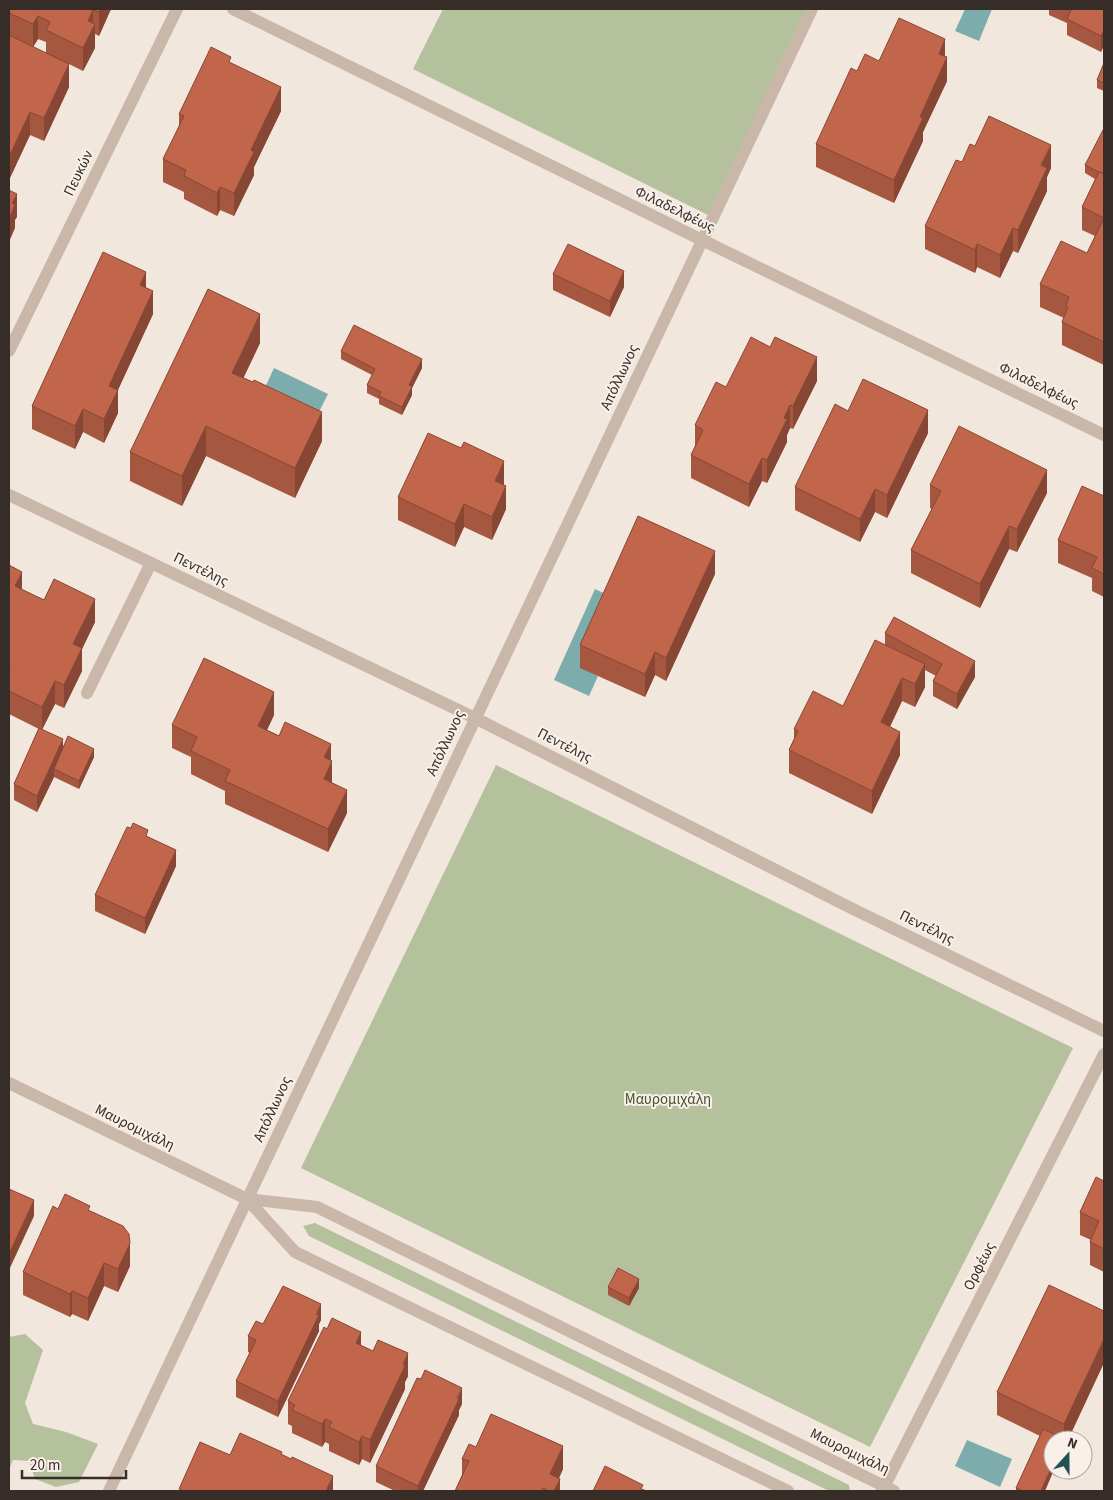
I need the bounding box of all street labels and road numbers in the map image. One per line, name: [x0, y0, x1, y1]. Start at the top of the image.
street label: Πευκών: [58, 147, 98, 200]
street label: Φιλαδελφέως: [631, 181, 719, 238]
street label: Απόλλωνος: [595, 340, 644, 414]
street label: Φιλαδελφέως: [995, 357, 1083, 414]
street label: Πεντέλης: [170, 547, 232, 592]
street label: Απόλλωνος: [421, 706, 470, 780]
street label: Πεντέλης: [534, 723, 596, 768]
street label: Πεντέλης: [896, 905, 958, 950]
street label: Απόλλωνος: [248, 1072, 297, 1146]
street label: Μαυρομιχάλη: [91, 1099, 178, 1156]
street label: Ορφέως: [958, 1238, 1001, 1294]
street label: Μαυρομιχάλη: [806, 1423, 893, 1480]

